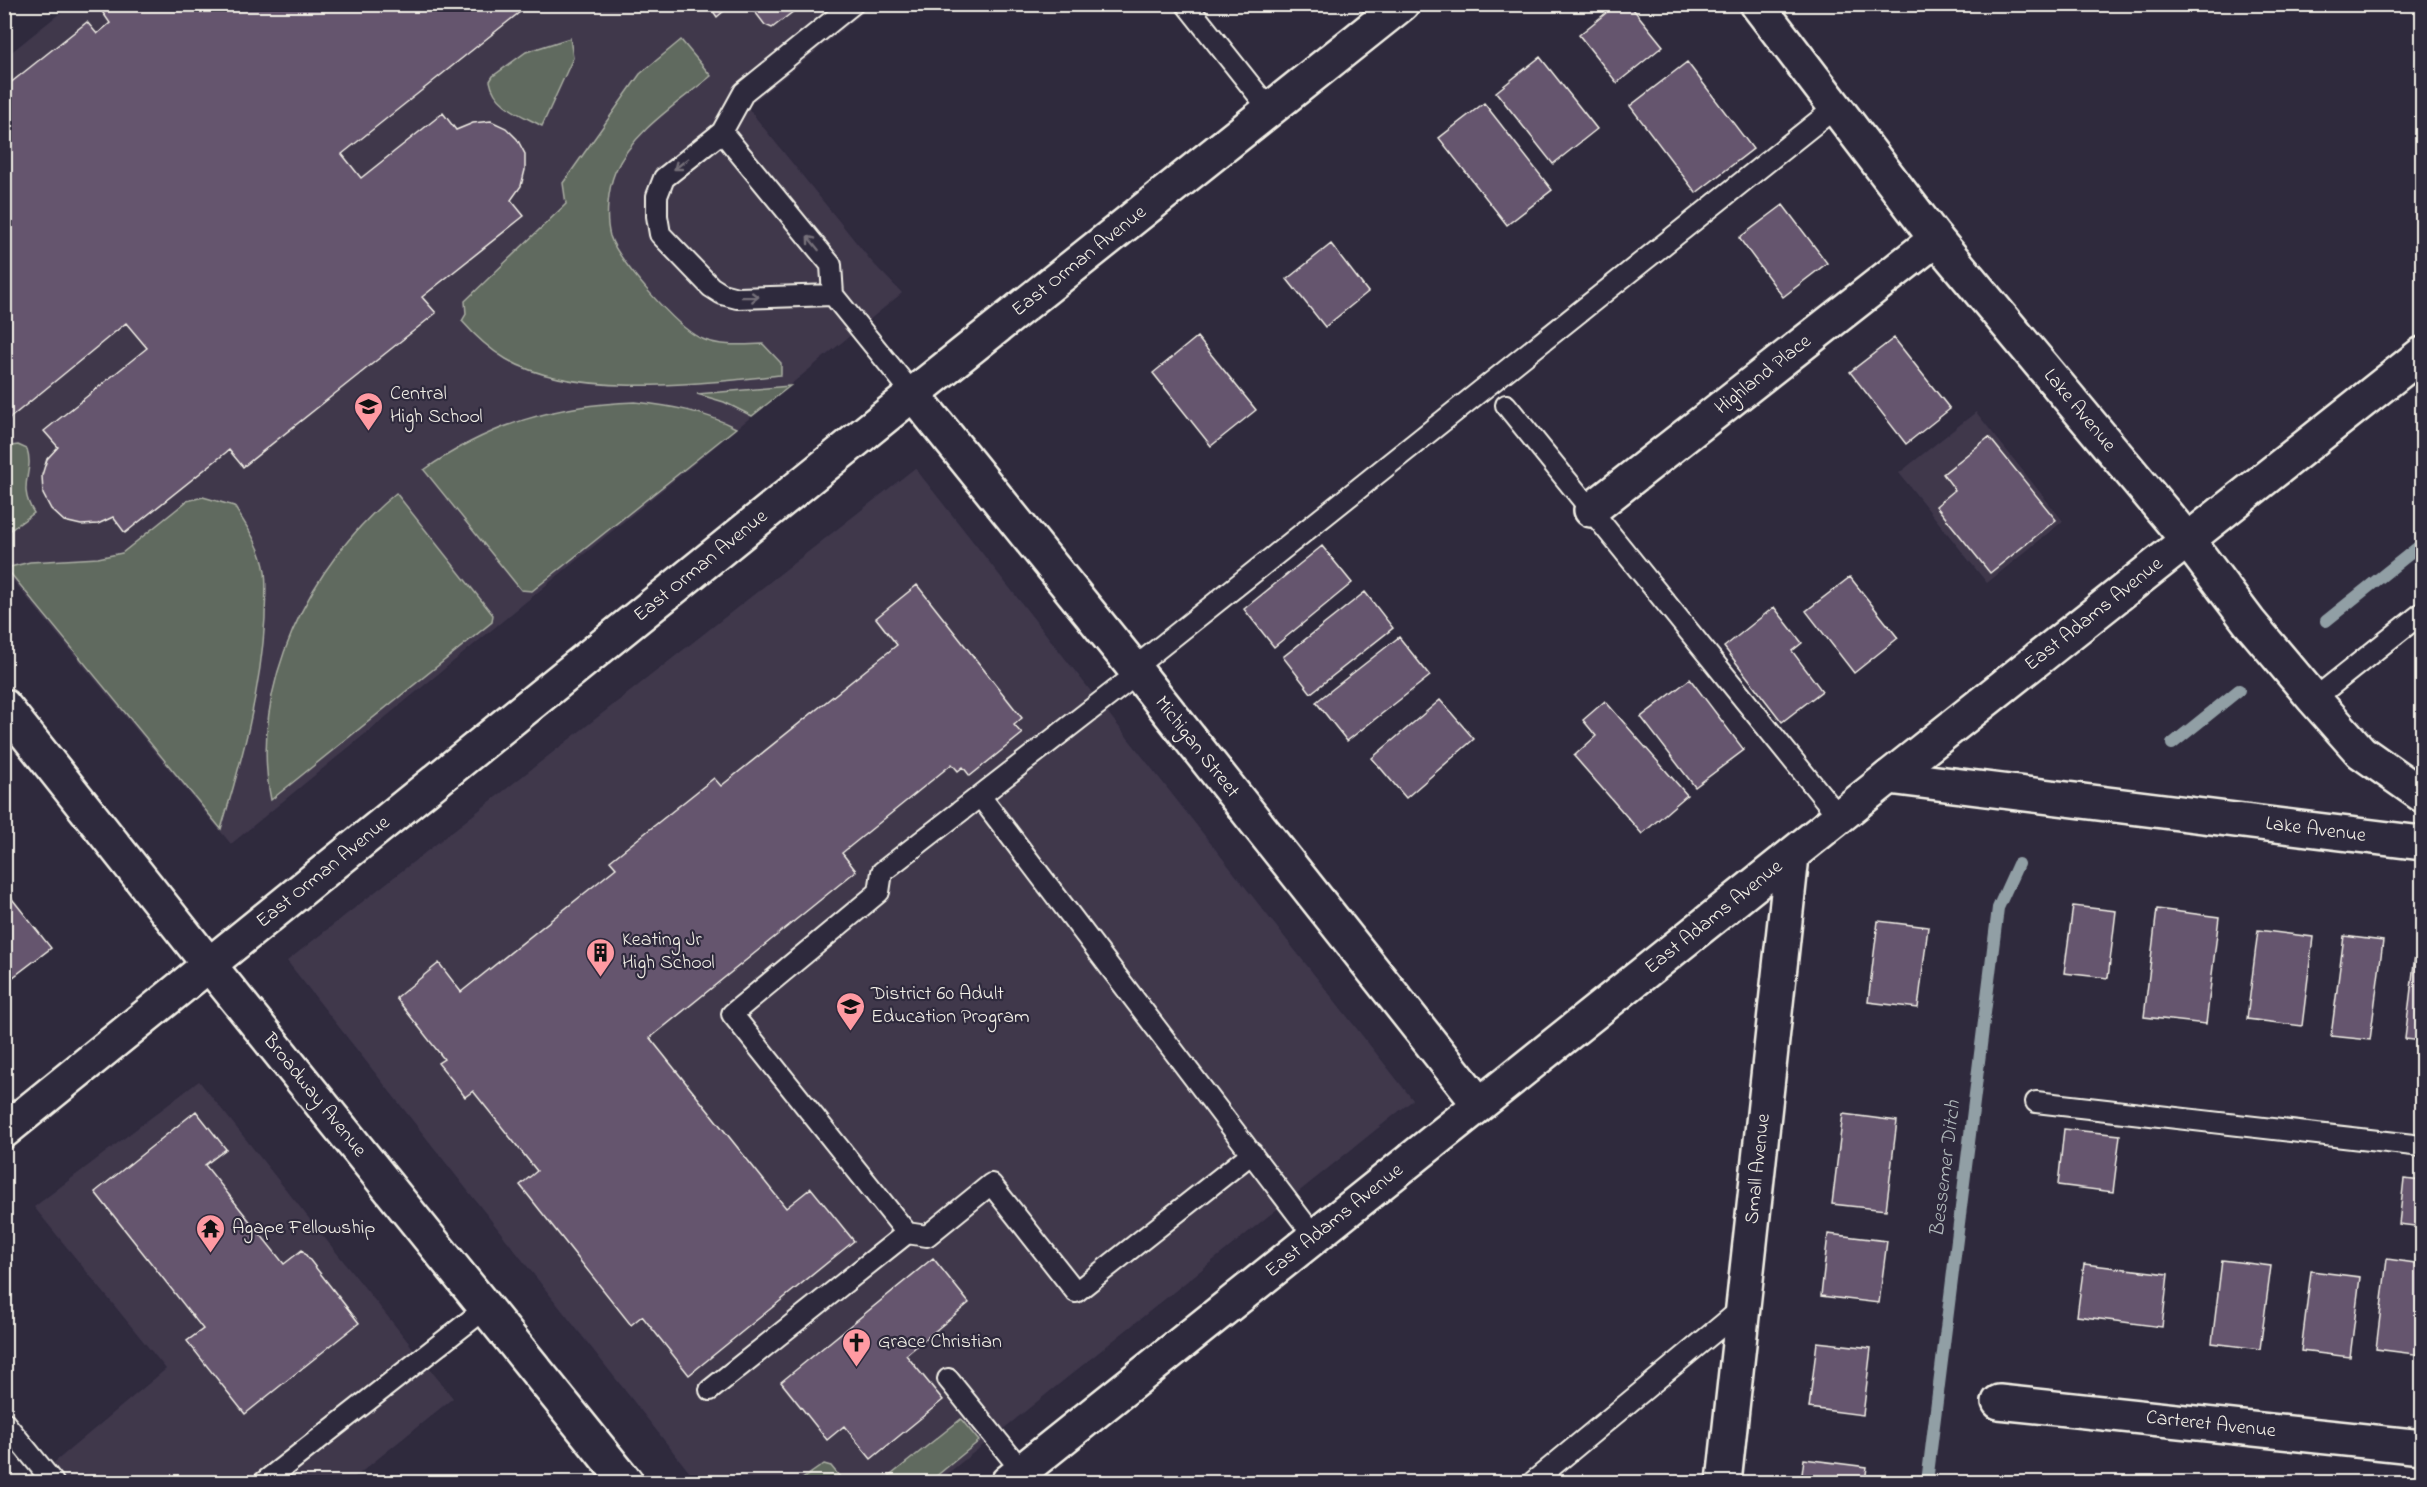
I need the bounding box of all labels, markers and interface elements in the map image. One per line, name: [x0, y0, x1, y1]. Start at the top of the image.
one-way arrow: [674, 158, 690, 171]
street label: East Orman Avenue: [1006, 198, 1153, 324]
one-way arrow: [806, 236, 820, 251]
one-way arrow: [740, 292, 760, 303]
street label: Highland Place: [1709, 328, 1818, 422]
street label: Lake Avenue: [2036, 363, 2123, 459]
place label: Central High School: [390, 380, 483, 433]
school or university icon: Central High School: [353, 390, 385, 432]
street label: East Orman Avenue: [627, 503, 774, 629]
street label: East Adams Avenue: [2018, 550, 2169, 678]
street label: Michigan Street: [1147, 690, 1246, 805]
street label: East Orman Avenue: [250, 809, 397, 935]
street label: Lake Avenue: [2264, 809, 2368, 850]
street label: East Adams Avenue: [1638, 853, 1789, 982]
place label: Keating Jr High School: [622, 926, 715, 979]
building icon: Keating Jr High School: [585, 936, 617, 978]
place label: District 60 Adult Education Program: [870, 980, 1030, 1033]
school or university icon: District 60 Adult Education Program: [834, 990, 866, 1032]
street label: Broadway Avenue: [255, 1026, 373, 1164]
water label: Bessemer Ditch: [1923, 1098, 1969, 1239]
street label: Small Avenue: [1738, 1112, 1778, 1225]
street label: East Adams Avenue: [1259, 1156, 1410, 1285]
temple icon: Agape Fellowship: [195, 1212, 227, 1254]
place label: Agape Fellowship: [232, 1214, 375, 1244]
church icon: Grace Christian: [841, 1326, 873, 1368]
place label: Grace Christian: [878, 1328, 1002, 1357]
street label: Carteret Avenue: [2144, 1403, 2277, 1446]

